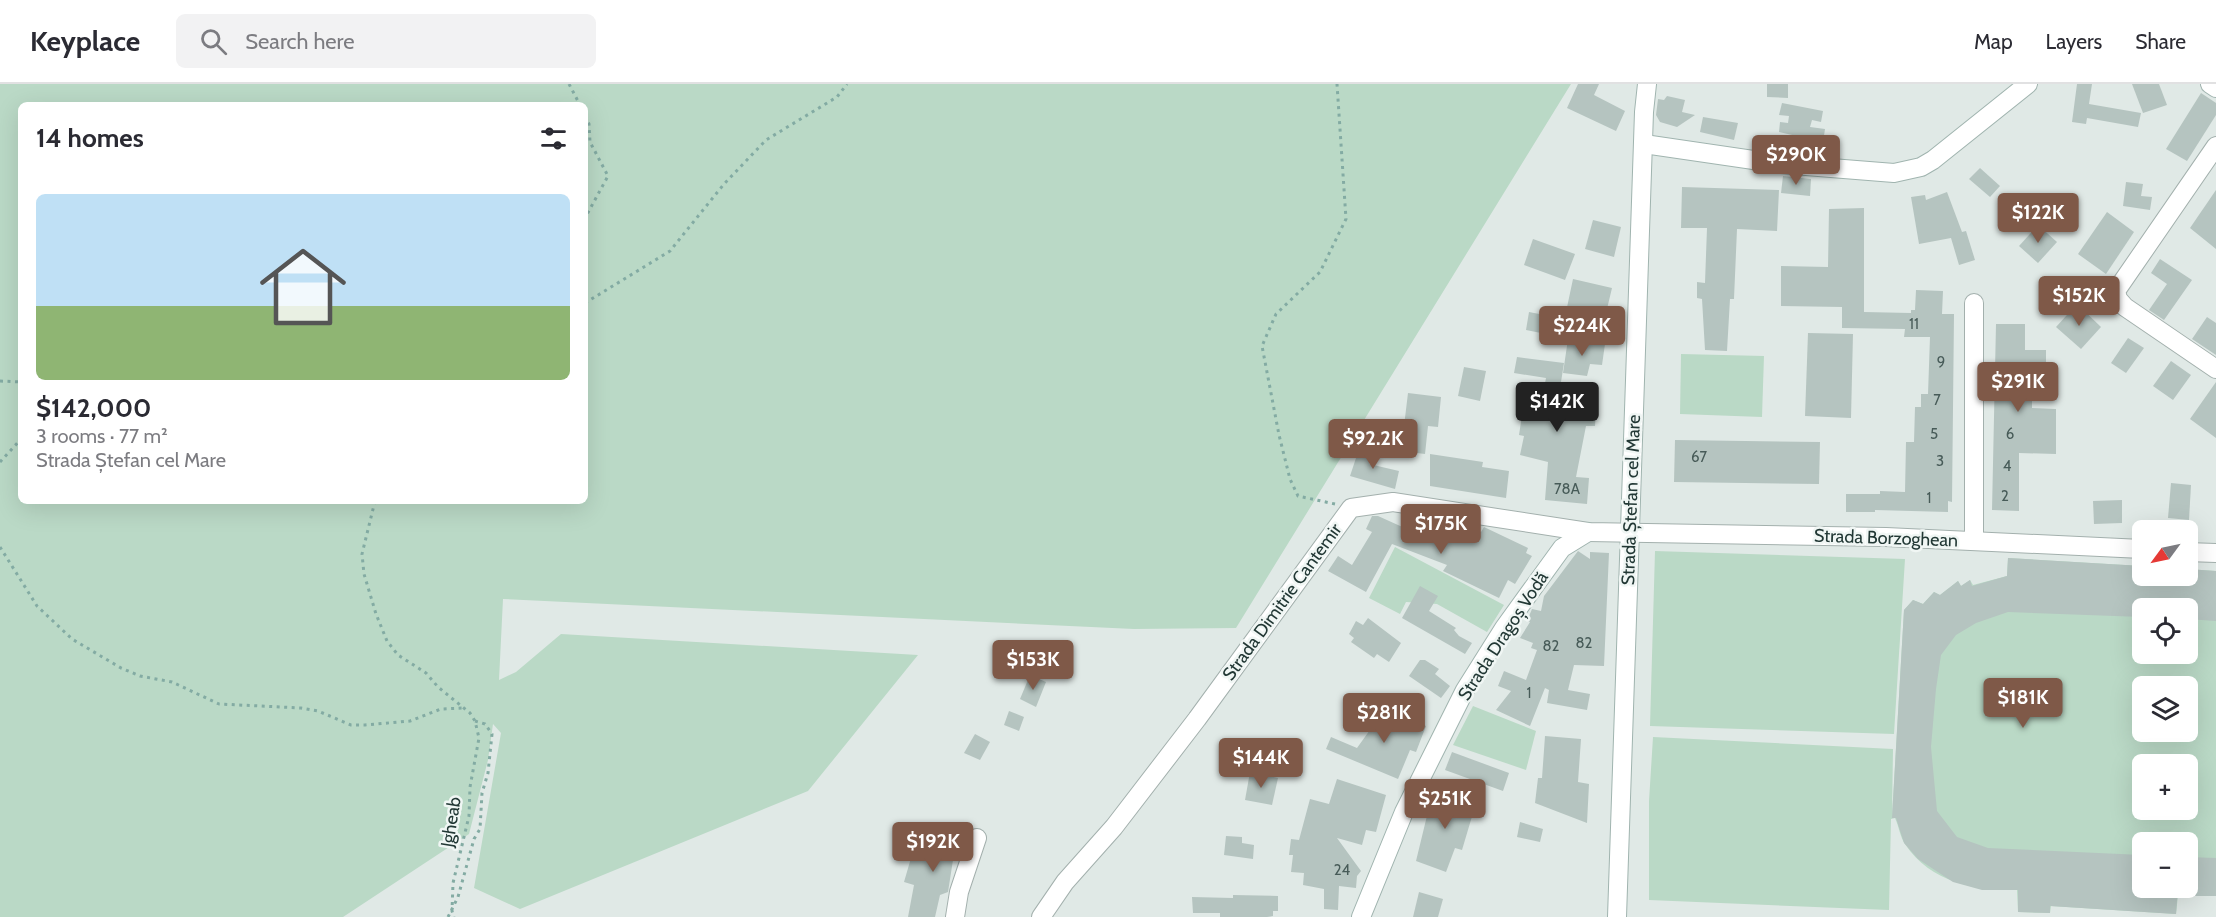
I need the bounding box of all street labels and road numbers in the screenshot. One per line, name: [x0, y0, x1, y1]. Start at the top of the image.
street label: Strada Ștefan cel Mare: [1617, 414, 1645, 586]
street label: Strada Dimitrie Cantemir: [1218, 519, 1346, 685]
street label: Strada Borzoghean: [1813, 524, 1959, 552]
street label: Strada Dragoș Vodă: [1453, 567, 1554, 705]
street label: Jgheab: [436, 795, 466, 850]

